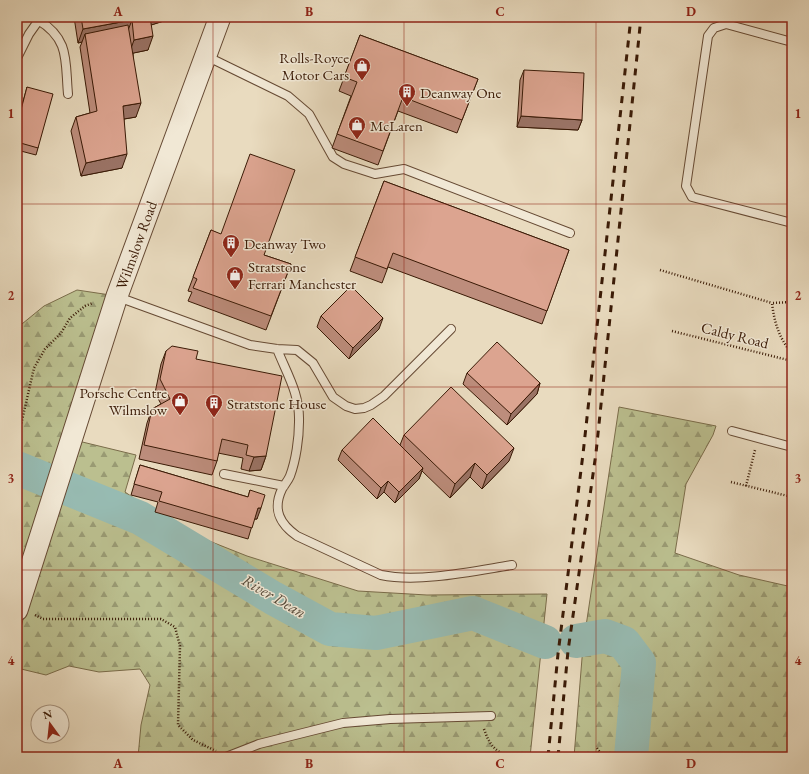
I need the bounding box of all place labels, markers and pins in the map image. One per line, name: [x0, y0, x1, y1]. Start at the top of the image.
place label: Rolls-Royce Motor Cars: [279, 48, 349, 84]
shop icon: Rolls-Royce Motor Cars: [352, 56, 372, 81]
building icon: Deanway One: [397, 82, 417, 107]
place label: Deanway One: [420, 83, 502, 102]
shop icon: McLaren: [347, 115, 367, 140]
place label: McLaren: [370, 116, 423, 135]
building icon: Deanway Two: [221, 233, 241, 258]
place label: Deanway Two: [244, 234, 326, 253]
place label: Stratstone Ferrari Manchester: [248, 257, 356, 293]
shop icon: Stratstone Ferrari Manchester: [225, 265, 245, 290]
place label: Porsche Centre Wilmslow: [80, 383, 168, 419]
shop icon: Porsche Centre Wilmslow: [170, 391, 190, 416]
building icon: Stratstone House: [204, 393, 224, 418]
place label: Stratstone House: [227, 394, 326, 413]

